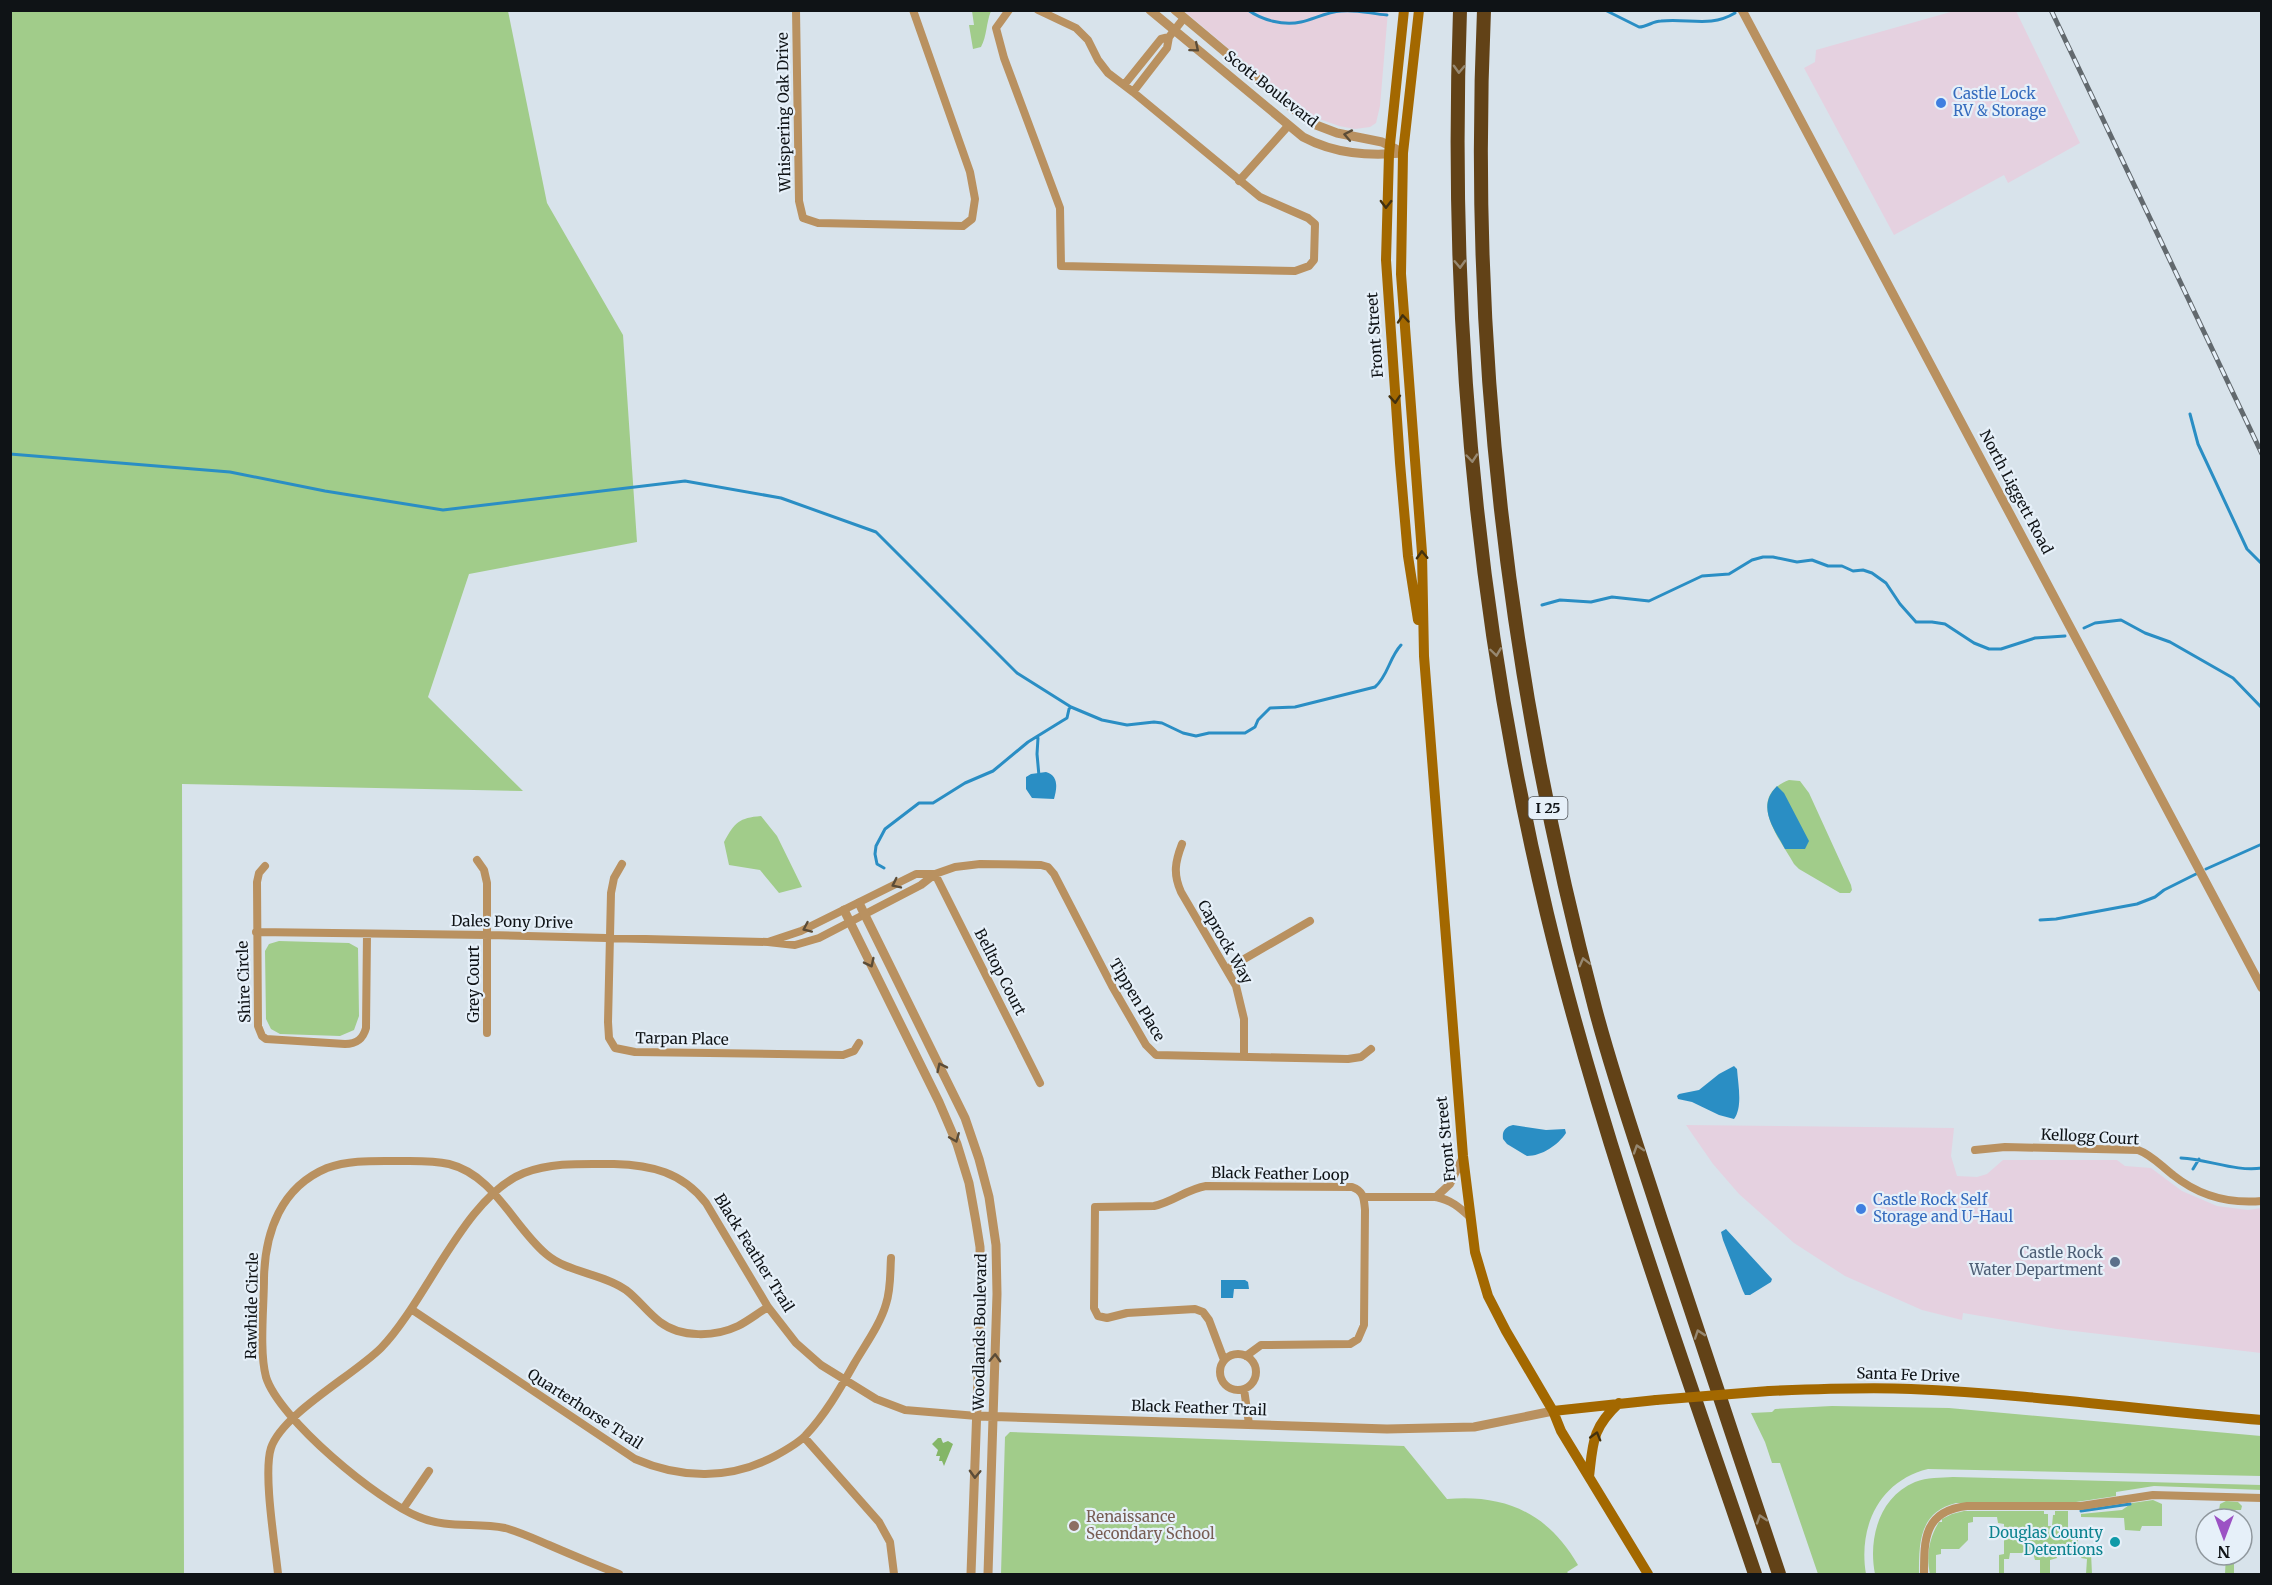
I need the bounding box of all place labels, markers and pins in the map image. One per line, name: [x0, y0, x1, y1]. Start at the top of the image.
place label: Castle Lock RV & Storage: [1953, 84, 2046, 120]
marker: Castle Lock RV & Storage: [1934, 96, 1948, 110]
place label: Castle Rock Self Storage and U-Haul: [1873, 1190, 2013, 1226]
marker: Castle Rock Self Storage and U-Haul: [1854, 1202, 1868, 1216]
place label: Castle Rock Water Department: [1968, 1243, 2103, 1279]
marker: Castle Rock Water Department: [2108, 1255, 2122, 1269]
place label: Renaissance Secondary School: [1086, 1507, 1215, 1543]
marker: Renaissance Secondary School: [1067, 1519, 1081, 1533]
place label: Douglas County Detentions: [1989, 1523, 2103, 1559]
marker: Douglas County Detentions: [2108, 1535, 2122, 1549]

